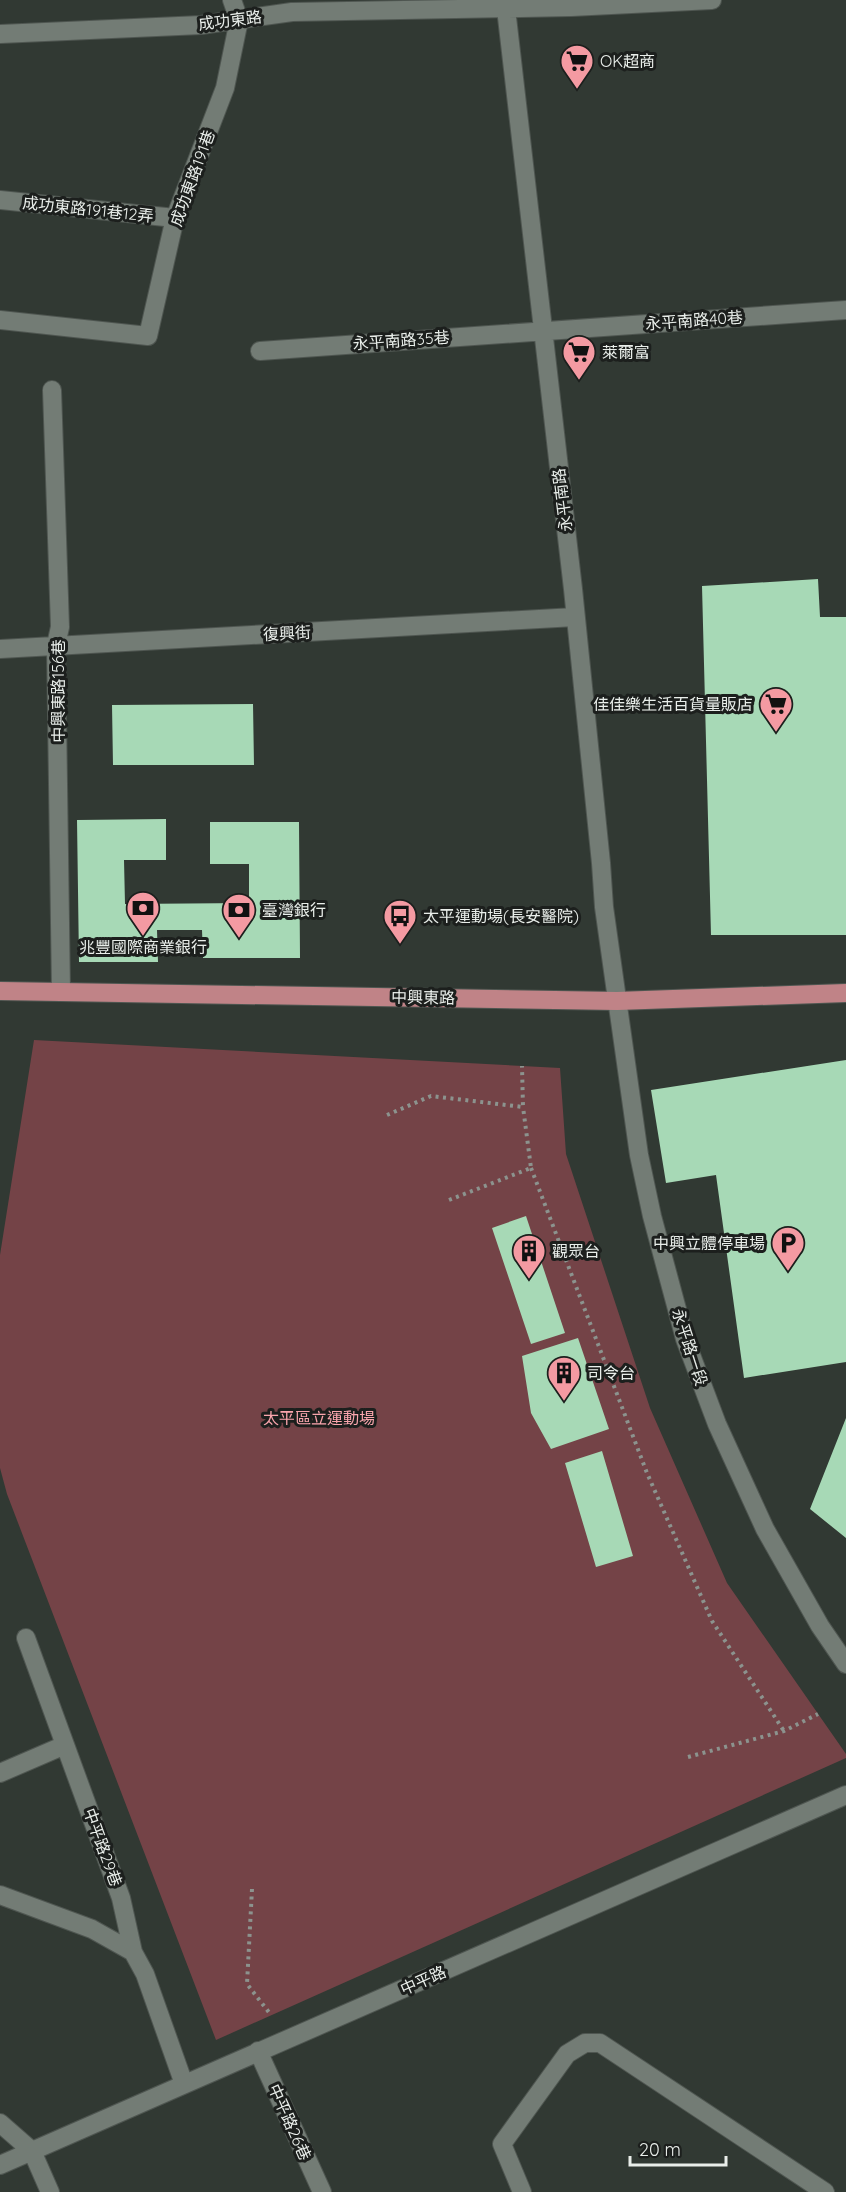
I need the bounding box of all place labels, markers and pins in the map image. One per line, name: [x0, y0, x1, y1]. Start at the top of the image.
supermarket icon: OK超商: [559, 43, 595, 90]
place label: OK超商: [600, 51, 655, 71]
supermarket icon: 萊爾富: [561, 334, 597, 381]
place label: 萊爾富: [602, 342, 650, 362]
supermarket icon: 佳佳樂生活百貨量販店: [758, 686, 794, 733]
place label: 佳佳樂生活百貨量販店: [593, 694, 753, 714]
bank icon: 兆豐國際商業銀行: [125, 890, 161, 937]
bank icon: 臺灣銀行: [221, 892, 257, 939]
bus stop icon: 太平運動場(長安醫院): [382, 898, 418, 945]
place label: 臺灣銀行: [262, 900, 326, 920]
place label: 太平運動場(長安醫院): [423, 906, 579, 926]
place label: 兆豐國際商業銀行: [79, 937, 207, 957]
parking icon: 中興立體停車場: [770, 1225, 806, 1272]
building icon: 觀眾台: [511, 1233, 547, 1280]
place label: 中興立體停車場: [653, 1233, 765, 1253]
place label: 觀眾台: [552, 1241, 600, 1261]
building icon: 司令台: [546, 1355, 582, 1402]
place label: 司令台: [587, 1363, 635, 1383]

